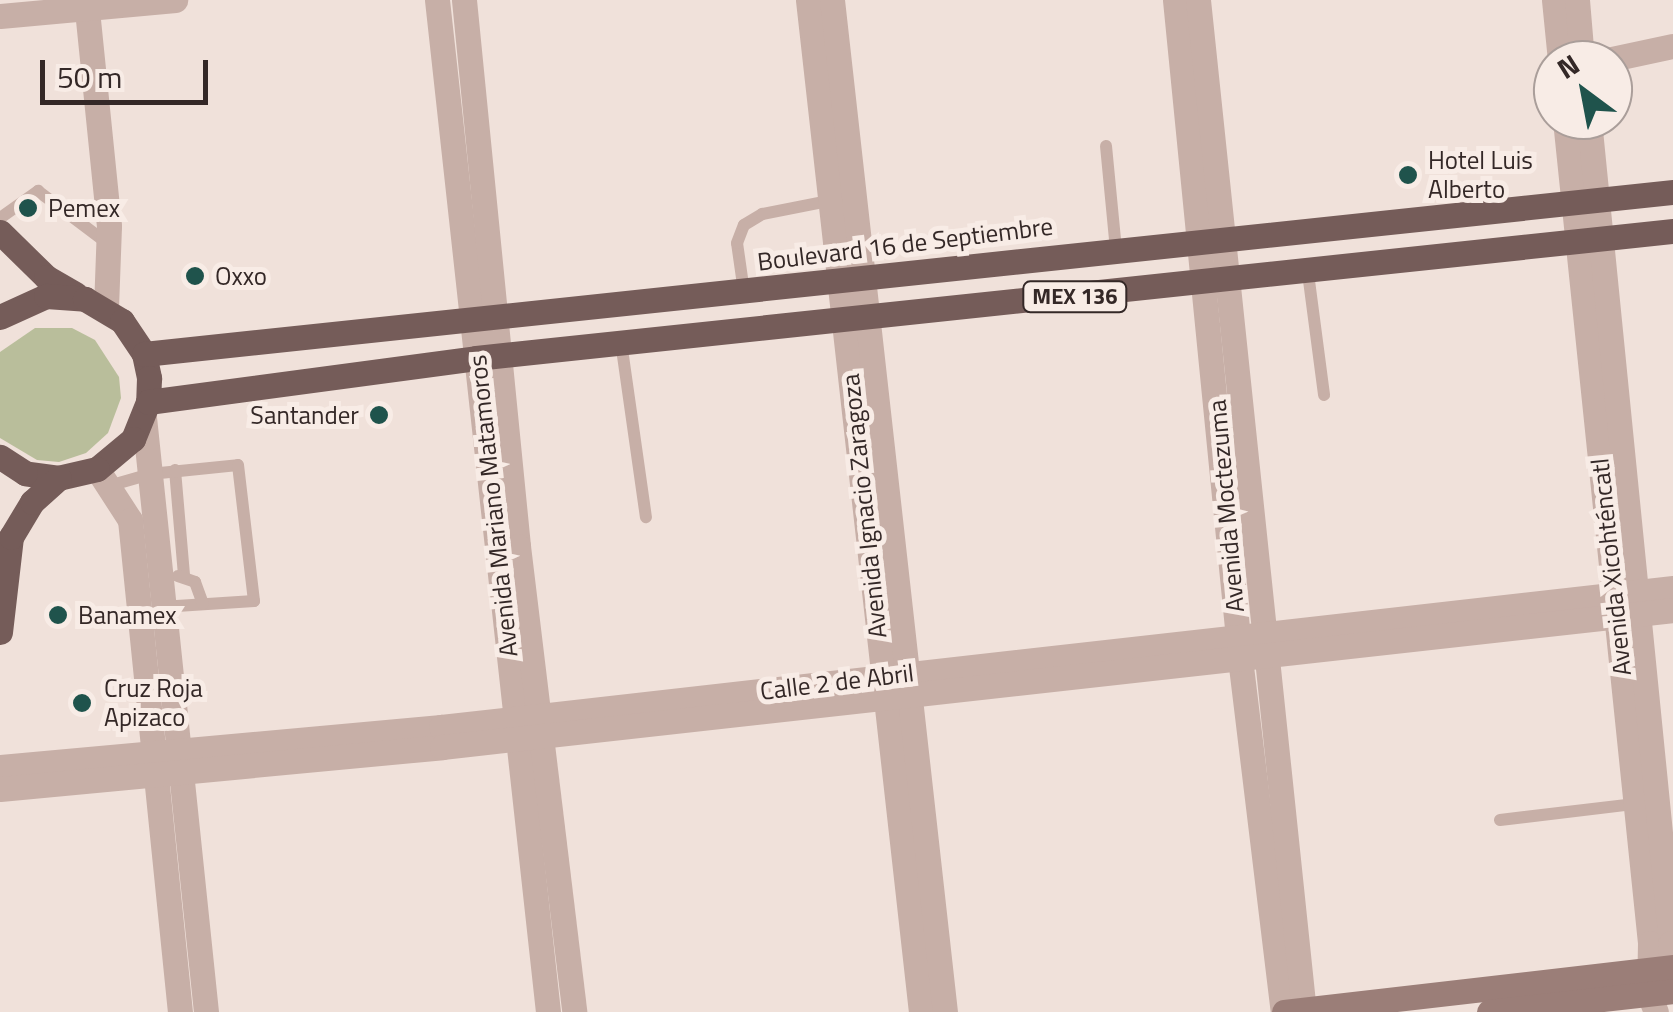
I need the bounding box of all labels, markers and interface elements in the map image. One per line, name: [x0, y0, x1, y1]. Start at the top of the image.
scale bar: [45, 40, 212, 102]
north arrow: [1533, 40, 1633, 140]
text: N: [1548, 42, 1588, 89]
text: 50 m: [57, 54, 122, 100]
place label: Hotel Luis Alberto: [1428, 146, 1533, 205]
marker: Hotel Luis Alberto: [1397, 164, 1419, 186]
place label: Pemex: [48, 193, 120, 223]
marker: Pemex: [17, 197, 39, 219]
street label: Boulevard 16 de Septiembre: [756, 211, 1054, 277]
place label: Oxxo: [215, 261, 267, 291]
marker: Oxxo: [184, 265, 206, 287]
road number: MEX 136: [1020, 280, 1130, 314]
street label: Avenida Mariano Matamoros: [462, 354, 524, 658]
street label: Avenida Ignacio Zaragoza: [835, 372, 893, 640]
street label: Avenida Moctezuma: [1202, 398, 1250, 614]
place label: Santander: [250, 400, 359, 430]
marker: Santander: [368, 404, 390, 426]
street label: Avenida Xicohténcatl: [1585, 457, 1637, 677]
place label: Banamex: [78, 600, 177, 630]
marker: Banamex: [47, 604, 69, 626]
street label: Calle 2 de Abril: [758, 658, 916, 706]
place label: Cruz Roja Apizaco: [104, 674, 203, 733]
marker: Cruz Roja Apizaco: [69, 690, 95, 716]

